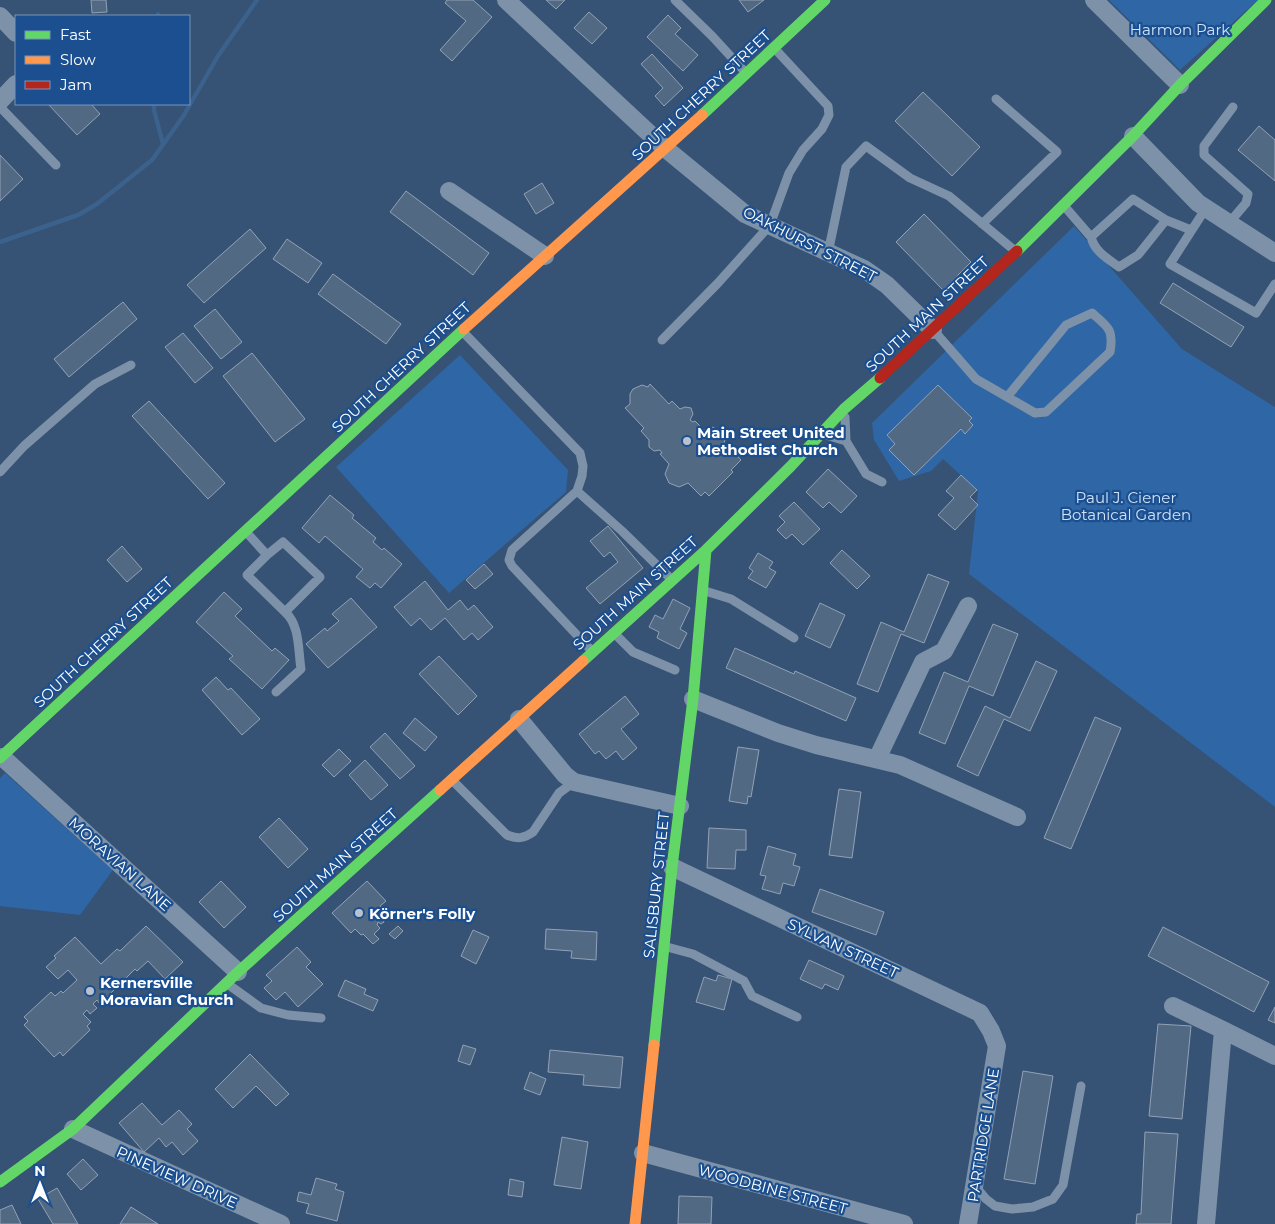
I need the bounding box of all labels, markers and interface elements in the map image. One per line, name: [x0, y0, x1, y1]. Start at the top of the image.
legend: [15, 15, 190, 105]
park label: Harmon Park: [1130, 20, 1230, 39]
text: Fast: [60, 25, 91, 44]
street label: SOUTH CHERRY STREET: [627, 25, 775, 164]
text: Slow: [60, 50, 96, 69]
text: Jam: [59, 75, 92, 94]
street label: OAKHURST STREET: [740, 202, 880, 286]
street label: SOUTH MAIN STREET: [862, 252, 993, 376]
street label: SOUTH CHERRY STREET: [327, 297, 475, 436]
place label: Main Street United Methodist Church: [697, 423, 845, 459]
marker: Main Street United Methodist Church: [681, 435, 693, 447]
park label: Paul J. Ciener Botanical Garden: [1061, 488, 1191, 524]
street label: SOUTH MAIN STREET: [569, 532, 702, 654]
street label: SOUTH CHERRY STREET: [29, 572, 177, 711]
street label: SOUTH MAIN STREET: [269, 804, 402, 926]
street label: SALISBURY STREET: [639, 810, 673, 959]
street label: MORAVIAN LANE: [65, 813, 175, 915]
place label: Körner's Folly: [369, 904, 476, 923]
marker: Körner's Folly: [353, 907, 365, 919]
street label: SYLVAN STREET: [784, 914, 902, 982]
place label: Kernersville Moravian Church: [100, 973, 234, 1009]
marker: Kernersville Moravian Church: [84, 985, 96, 997]
street label: PARTRIDGE LANE: [963, 1067, 1003, 1203]
street label: PINEVIEW DRIVE: [114, 1142, 240, 1212]
north arrow: [15, 1159, 65, 1209]
street label: WOODBINE STREET: [697, 1160, 850, 1218]
text: N: [34, 1162, 46, 1180]

